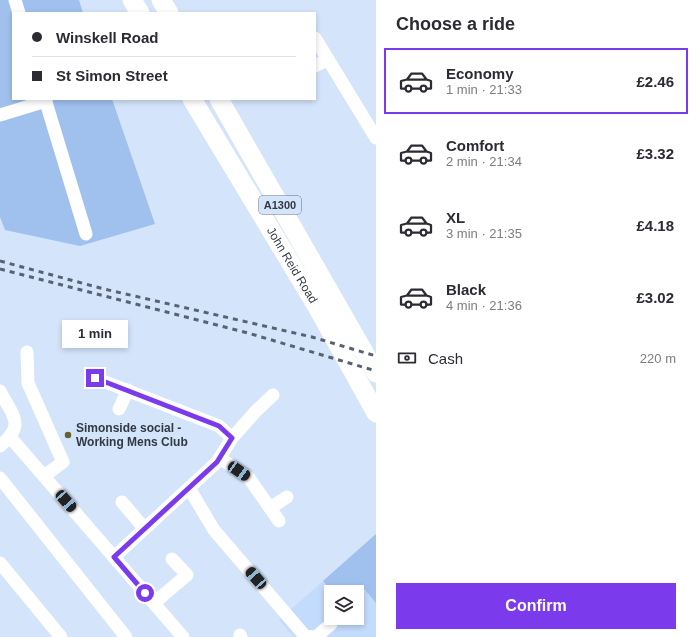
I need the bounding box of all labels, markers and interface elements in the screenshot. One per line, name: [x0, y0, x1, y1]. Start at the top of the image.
text: Choose a ride: [396, 14, 515, 34]
text: Winskell Road: [56, 29, 158, 46]
icon: car: [398, 63, 434, 99]
text: Economy: [446, 65, 514, 82]
text: St Simon Street: [56, 67, 168, 84]
text: £2.46: [636, 73, 674, 90]
text: 1 min · 21:33: [446, 82, 522, 97]
icon: car: [398, 135, 434, 171]
text: Comfort: [446, 137, 504, 154]
text: £3.32: [636, 145, 674, 162]
text: 2 min · 21:34: [446, 154, 522, 169]
road number: A1300: [259, 196, 301, 214]
icon: car: [398, 207, 434, 243]
text: XL: [446, 209, 465, 226]
text: £4.18: [636, 217, 674, 234]
street label: John Reid Road: [264, 225, 320, 306]
text: 3 min · 21:35: [446, 226, 522, 241]
icon: car: [398, 279, 434, 315]
text: Black: [446, 281, 486, 298]
text: £3.02: [636, 289, 674, 306]
text: 4 min · 21:36: [446, 298, 522, 313]
callout: 1 min: [62, 320, 128, 348]
text: 1 min: [78, 326, 112, 341]
icon: cash: [396, 347, 418, 369]
text: Cash: [428, 350, 463, 367]
text: 220 m: [640, 351, 676, 366]
route end: [86, 369, 104, 387]
place label: Simonside social - Working Mens Club: [76, 421, 188, 449]
marker: Simonside social - Working Mens Club: [63, 430, 73, 440]
car: [226, 459, 252, 483]
car: [54, 488, 78, 514]
car: [244, 565, 268, 591]
button: Confirm: [396, 583, 676, 629]
route start: [136, 584, 154, 602]
map controls: [324, 585, 364, 625]
button: layers: [324, 585, 364, 625]

